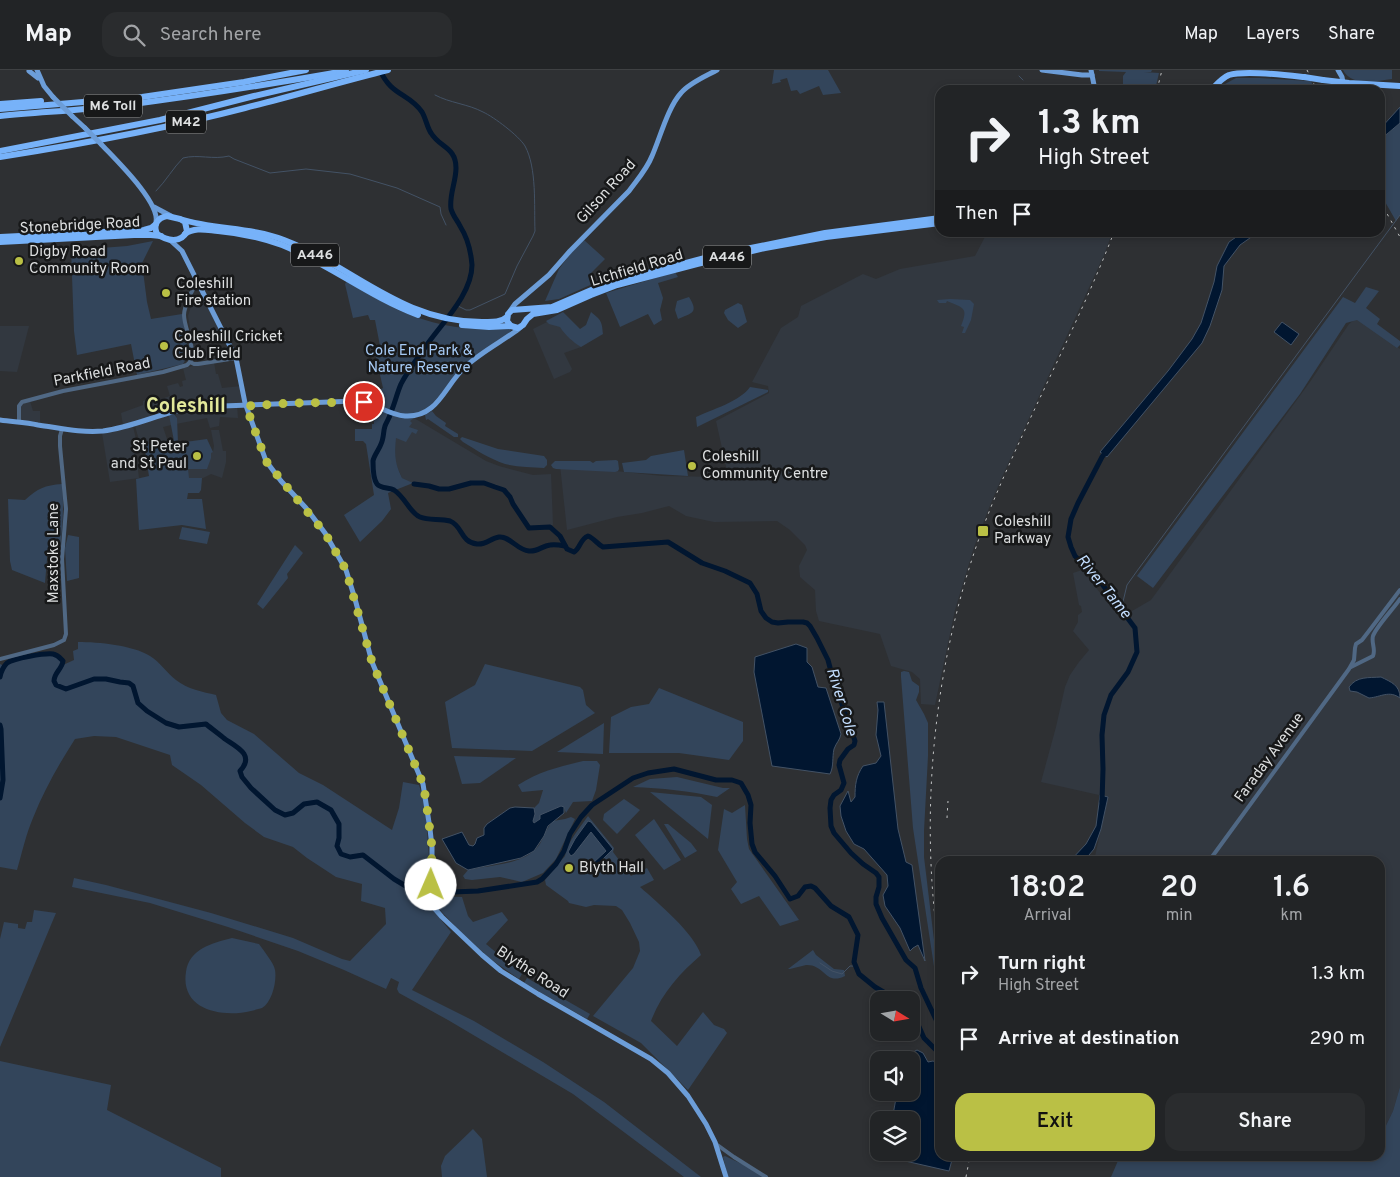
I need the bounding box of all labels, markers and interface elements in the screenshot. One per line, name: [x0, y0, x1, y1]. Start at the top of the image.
search box: [102, 12, 452, 57]
text: Map: [25, 20, 72, 50]
icon: search: [120, 21, 148, 49]
text: Search here: [160, 23, 261, 47]
text: Map: [1184, 23, 1218, 46]
text: Layers: [1246, 23, 1300, 46]
text: Share: [1328, 23, 1375, 46]
road number: M6 Toll: [84, 94, 142, 118]
text: 1.3 km: [1038, 102, 1141, 146]
icon: right: [955, 105, 1020, 170]
road number: M42: [166, 111, 206, 134]
text: High Street: [1038, 145, 1150, 172]
street label: Gilson Road: [573, 156, 641, 228]
icon: arrive: [1008, 200, 1036, 228]
text: Then: [955, 202, 998, 226]
street label: Stonebridge Road: [19, 213, 141, 239]
place label: Digby Road Community Room: [29, 243, 150, 279]
road number: A446: [291, 244, 339, 266]
street label: Lichfield Road: [588, 246, 686, 292]
road number: A446: [703, 246, 751, 268]
marker: Digby Road Community Room: [13, 255, 25, 267]
place label: Coleshill Fire station: [176, 275, 251, 311]
marker: Coleshill Fire station: [160, 287, 172, 299]
place label: Coleshill Cricket Club Field: [174, 328, 283, 364]
marker: Coleshill Cricket Club Field: [158, 340, 170, 352]
park label: Cole End Park & Nature Reserve: [365, 342, 473, 378]
street label: Parkfield Road: [52, 354, 152, 392]
pin: [343, 381, 385, 423]
icon: arrive: [350, 388, 378, 416]
district label: Coleshill: [146, 394, 226, 420]
place label: St Peter and St Paul: [111, 438, 187, 474]
place label: Coleshill Community Centre: [702, 448, 828, 484]
marker: St Peter and St Paul: [191, 450, 203, 462]
marker: Coleshill Community Centre: [686, 460, 698, 472]
street label: Maxstoke Lane: [45, 503, 64, 603]
place label: Coleshill Parkway: [994, 513, 1051, 549]
marker: Coleshill Parkway: [976, 524, 990, 538]
water label: River Tame: [1071, 551, 1135, 624]
water label: River Cole: [821, 665, 861, 739]
street label: Faraday Avenue: [1231, 709, 1309, 807]
position arrow: [404, 858, 456, 910]
place label: Blyth Hall: [579, 859, 644, 878]
marker: Blyth Hall: [563, 862, 575, 874]
text: 18:02: [1010, 870, 1085, 907]
text: 20: [1160, 870, 1198, 907]
text: 1.6: [1273, 870, 1310, 907]
text: Arrival: [1024, 906, 1071, 926]
text: min: [1166, 906, 1192, 926]
text: km: [1280, 906, 1303, 926]
street label: Blythe Road: [492, 943, 572, 1003]
text: Turn right: [998, 952, 1086, 976]
icon: right: [955, 960, 983, 988]
text: 1.3 km: [1312, 962, 1365, 986]
text: High Street: [998, 976, 1079, 996]
north arrow: [870, 991, 920, 1041]
map controls: [870, 991, 920, 1161]
icon: arrive: [955, 1025, 983, 1053]
text: Arrive at destination: [998, 1027, 1179, 1051]
text: 290 m: [1309, 1027, 1365, 1051]
button: sound: [870, 1051, 920, 1101]
button: Exit: [955, 1093, 1155, 1151]
button: Share: [1165, 1093, 1365, 1151]
button: layers: [870, 1111, 920, 1161]

